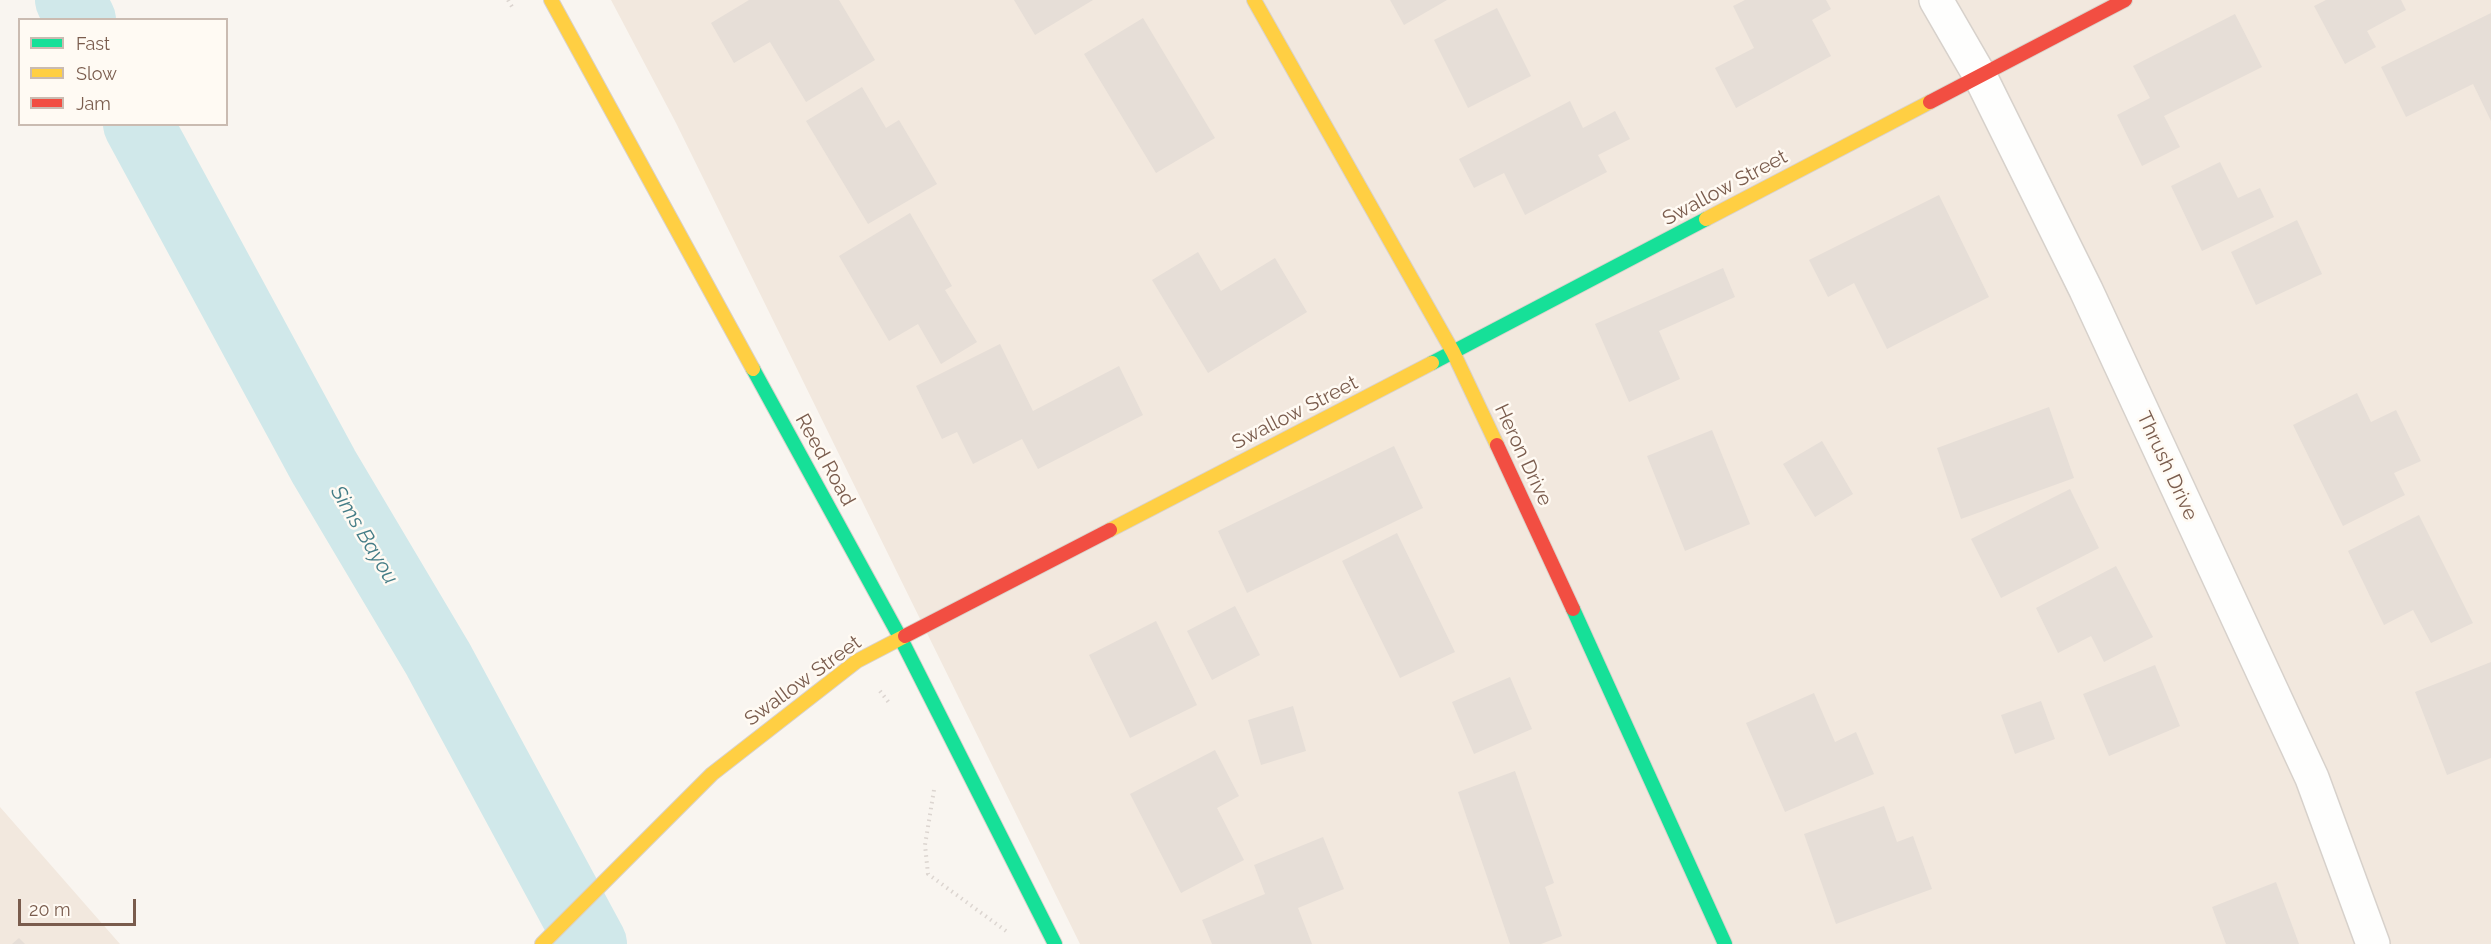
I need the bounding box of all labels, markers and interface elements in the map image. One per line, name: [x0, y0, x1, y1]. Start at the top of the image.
legend: [18, 18, 228, 126]
text: Fast: [76, 33, 110, 54]
text: Slow: [76, 63, 117, 84]
text: Jam: [76, 93, 111, 114]
street label: Swallow Street: [1658, 145, 1792, 231]
street label: Swallow Street: [1228, 371, 1362, 455]
street label: Heron Drive: [1489, 400, 1557, 510]
street label: Thrush Drive: [2131, 408, 2203, 524]
street label: Reed Road: [790, 410, 860, 510]
water label: Sims Bayou: [325, 481, 403, 589]
street label: Swallow Street: [740, 631, 866, 731]
scale bar: [21, 887, 140, 925]
text: 20 m: [29, 899, 71, 920]

